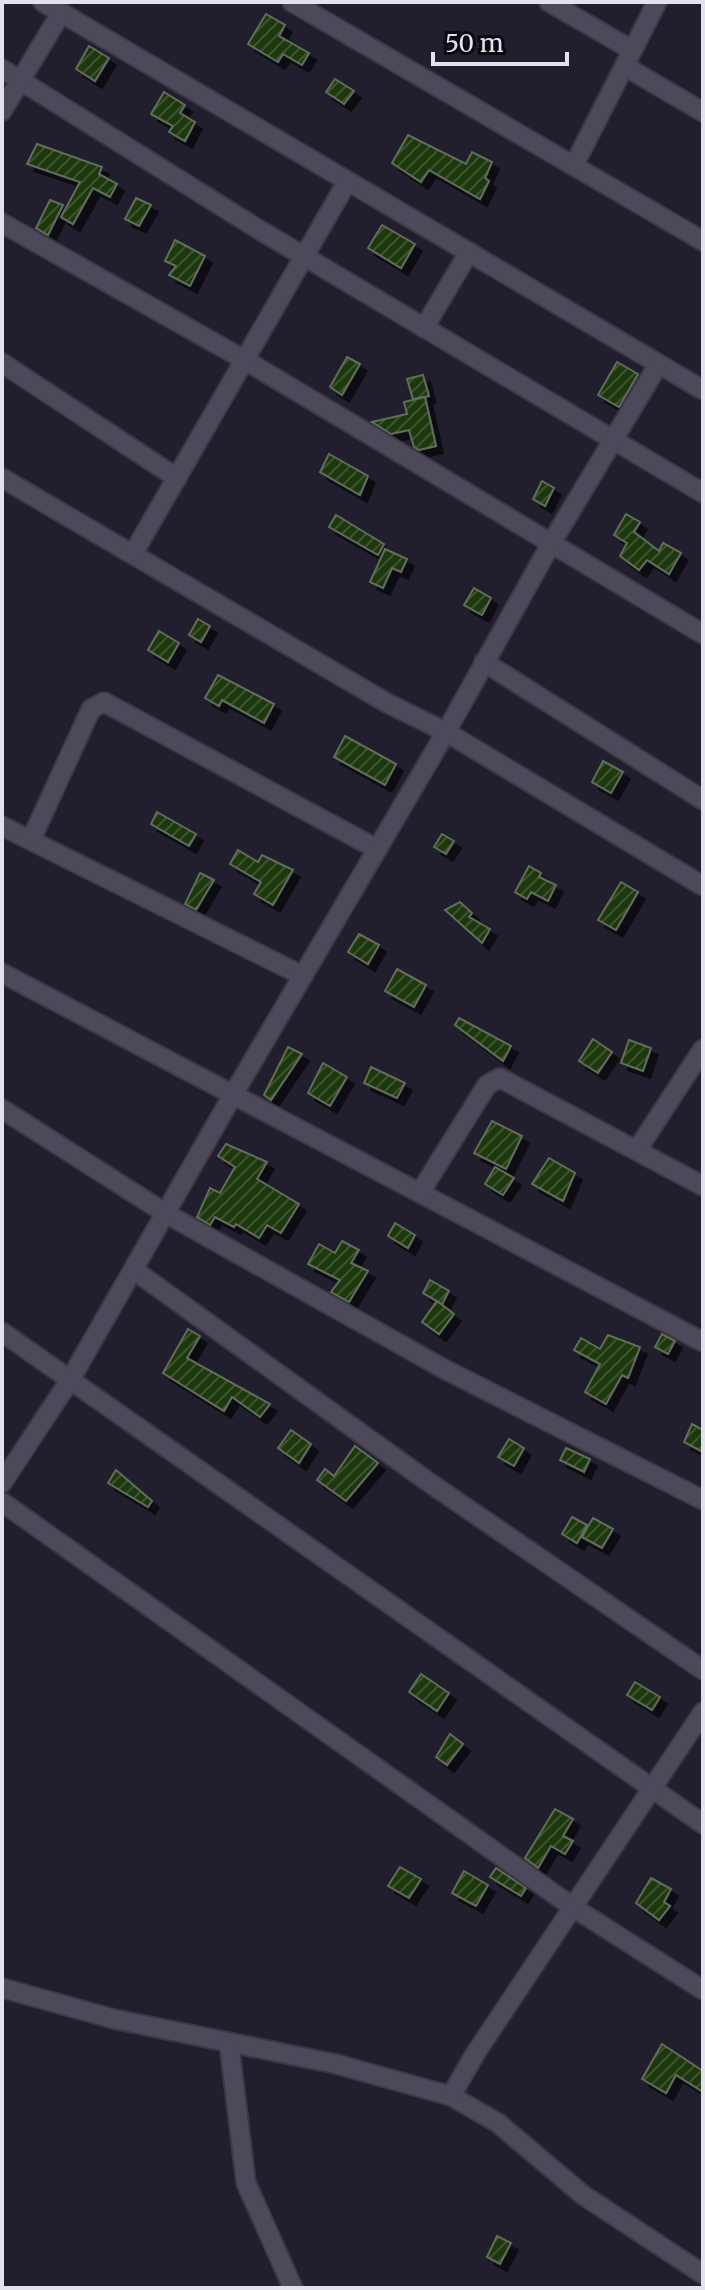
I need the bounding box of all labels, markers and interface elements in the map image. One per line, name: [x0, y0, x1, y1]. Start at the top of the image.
scale bar: [433, 16, 567, 66]
text: 50 m: [445, 28, 504, 59]

